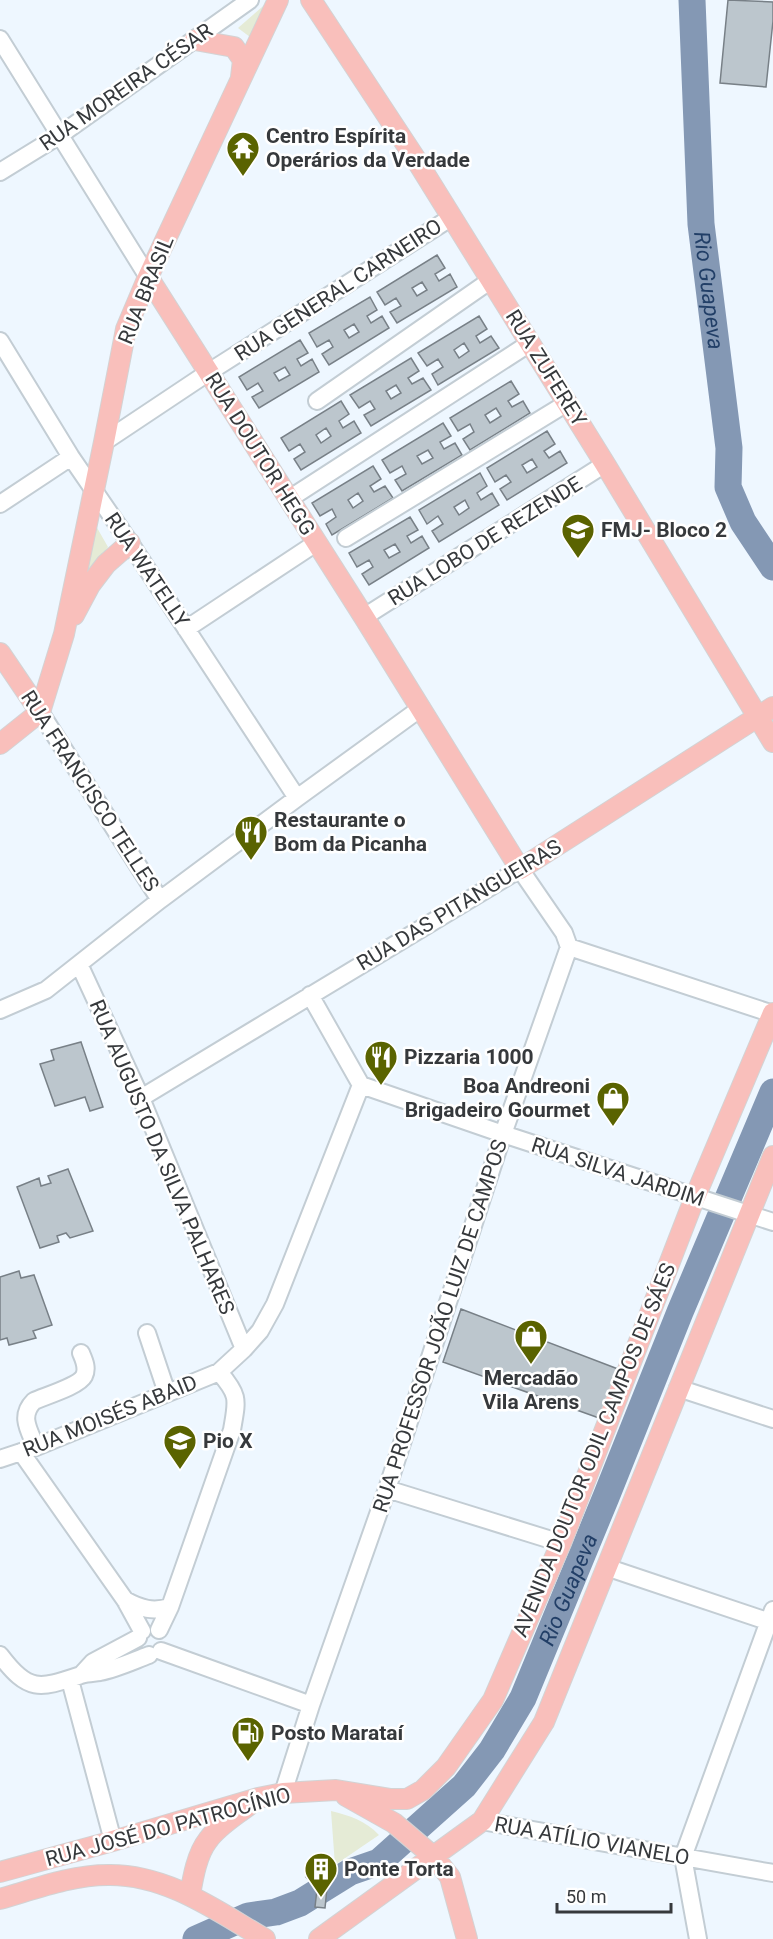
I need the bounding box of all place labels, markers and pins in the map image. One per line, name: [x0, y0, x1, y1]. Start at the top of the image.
place label: Centro Espírita Operários da Verdade: [266, 124, 470, 172]
temple icon: Centro Espírita Operários da Verdade: [225, 130, 261, 177]
school or university icon: FMJ- Bloco 2: [560, 512, 596, 559]
place label: FMJ- Bloco 2: [601, 518, 727, 542]
place label: Restaurante o Bom da Picanha: [274, 808, 427, 856]
restaurant icon: Restaurante o Bom da Picanha: [233, 814, 269, 861]
restaurant icon: Pizzaria 1000: [363, 1039, 399, 1086]
place label: Pizzaria 1000: [404, 1045, 534, 1069]
place label: Boa Andreoni Brigadeiro Gourmet: [405, 1074, 590, 1122]
shop icon: Boa Andreoni Brigadeiro Gourmet: [595, 1080, 631, 1127]
shop icon: Mercadão Vila Arens: [513, 1318, 549, 1365]
place label: Mercadão Vila Arens: [483, 1366, 580, 1414]
school or university icon: Pio X: [162, 1423, 198, 1470]
place label: Pio X: [203, 1429, 253, 1453]
fuel station icon: Posto Marataí: [230, 1715, 266, 1762]
place label: Posto Marataí: [271, 1721, 405, 1745]
building icon: Ponte Torta: [303, 1851, 339, 1898]
place label: Ponte Torta: [344, 1857, 454, 1881]

